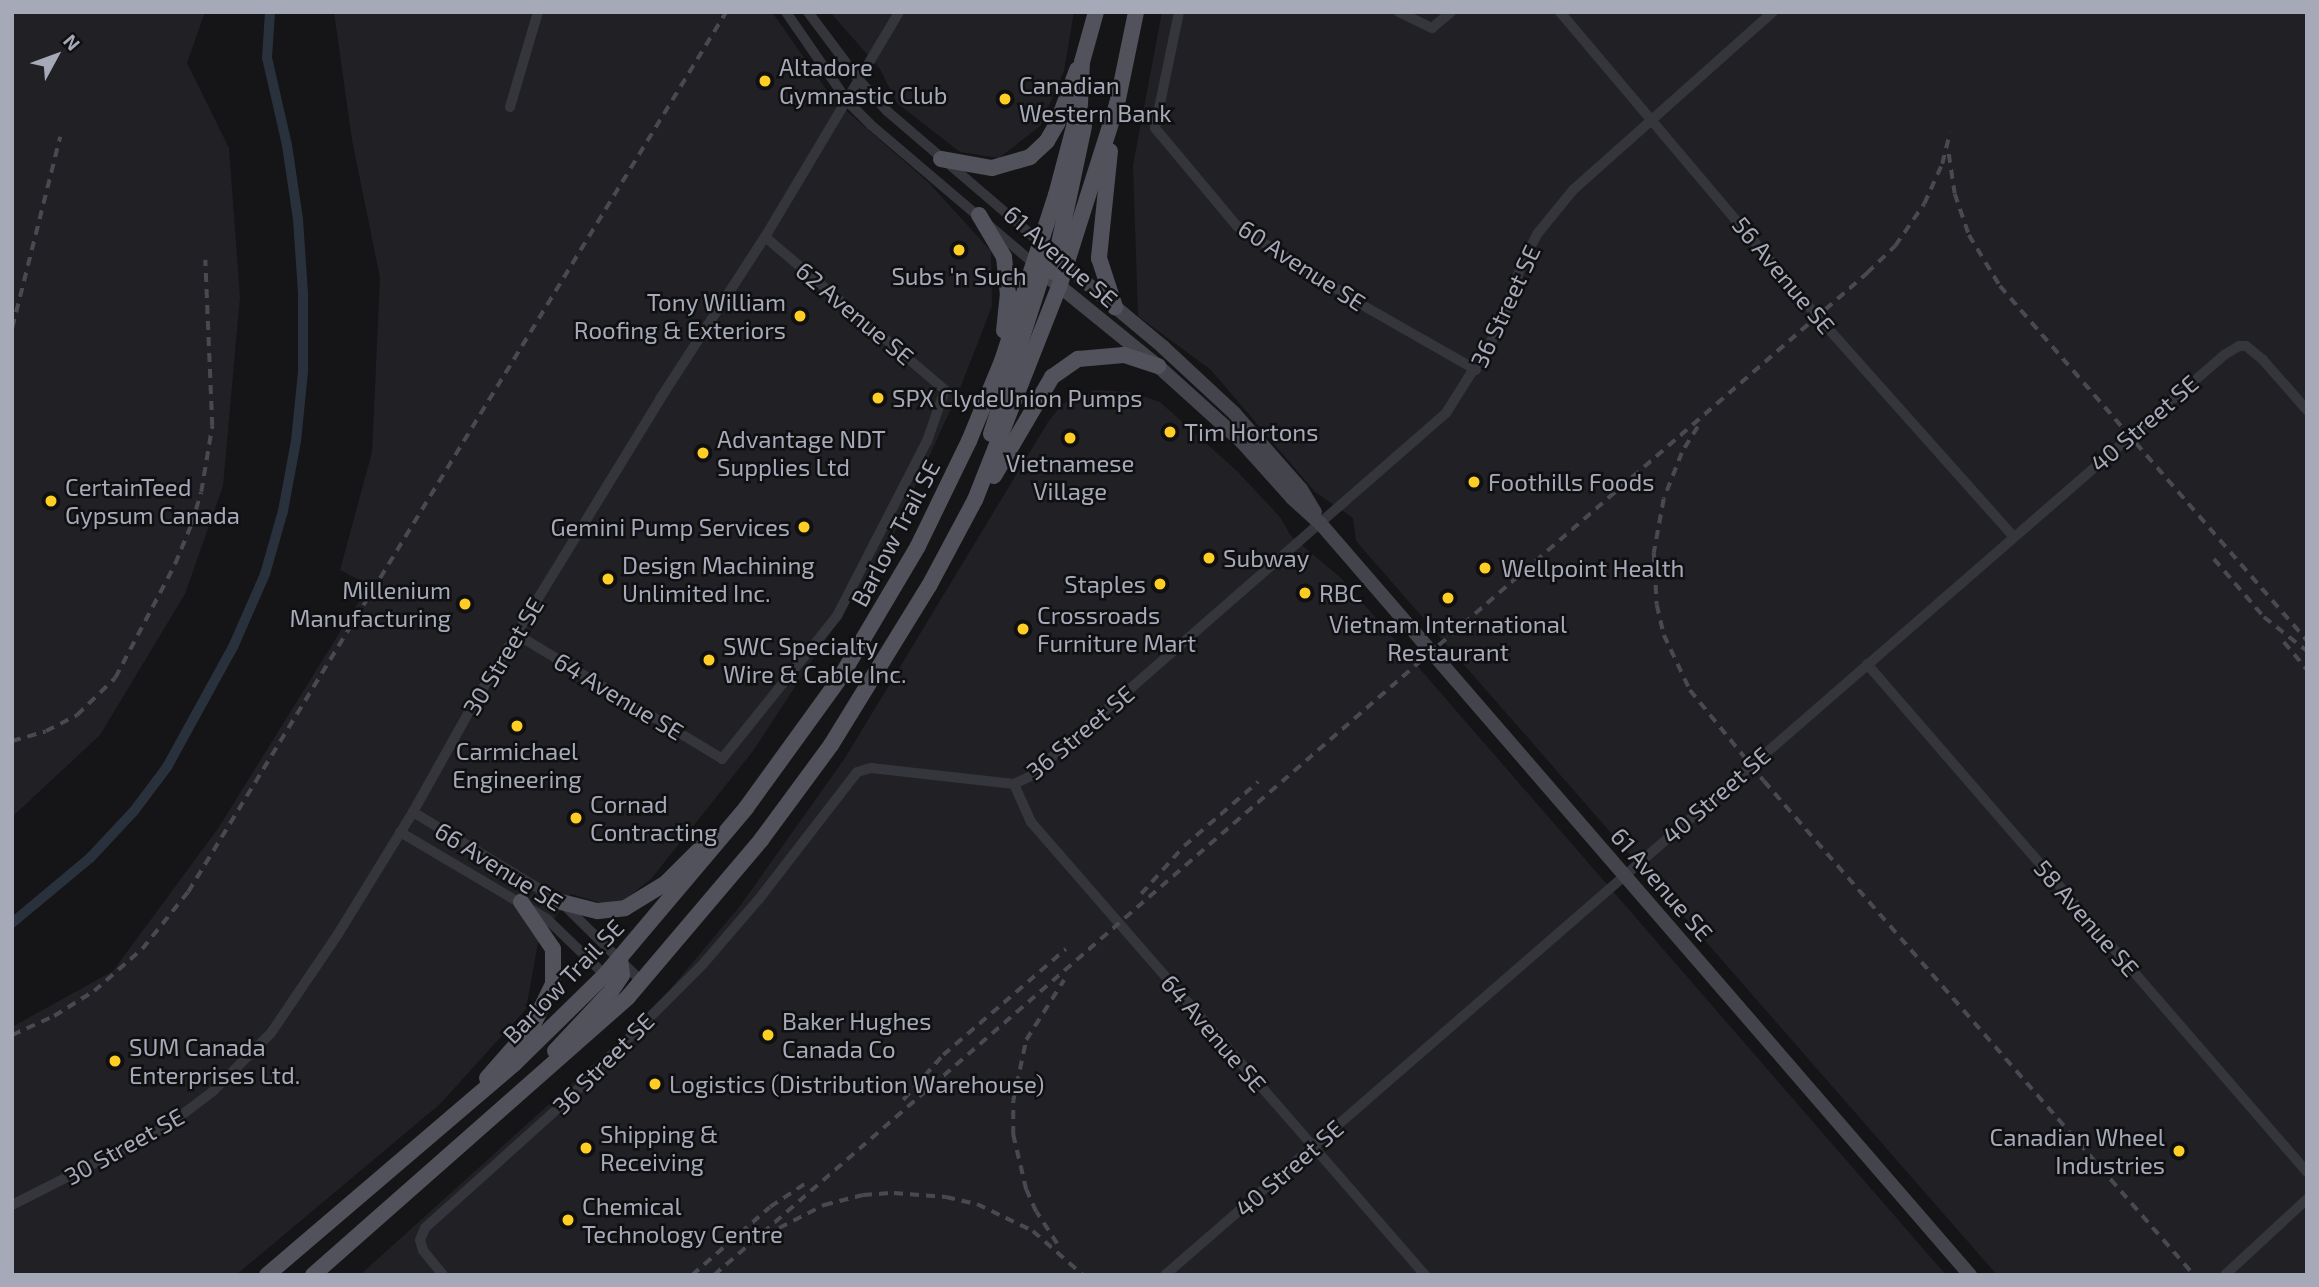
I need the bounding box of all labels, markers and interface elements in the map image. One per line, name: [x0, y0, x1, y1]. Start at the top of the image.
north arrow: [21, 21, 91, 91]
text: N: [59, 29, 85, 55]
place label: Altadore Gymnastic Club: [779, 53, 947, 109]
place label: Canadian Western Bank: [1019, 71, 1172, 127]
marker: Altadore Gymnastic Club: [757, 73, 773, 89]
marker: Canadian Western Bank: [997, 91, 1013, 107]
street label: 61 Avenue SE: [998, 199, 1124, 313]
street label: 56 Avenue SE: [1726, 210, 1842, 340]
street label: 60 Avenue SE: [1233, 213, 1371, 317]
street label: 36 Street SE: [1464, 240, 1546, 372]
marker: Subs 'n Such: [951, 242, 967, 258]
street label: 62 Avenue SE: [790, 255, 920, 371]
place label: Subs 'n Such: [891, 262, 1027, 290]
place label: Tony William Roofing & Exteriors: [574, 288, 786, 344]
marker: Tony William Roofing & Exteriors: [792, 308, 808, 324]
street label: 40 Street SE: [2084, 368, 2204, 478]
place label: SPX ClydeUnion Pumps: [892, 384, 1143, 412]
marker: SPX ClydeUnion Pumps: [870, 390, 886, 406]
place label: Tim Hortons: [1184, 418, 1318, 446]
marker: Tim Hortons: [1162, 424, 1178, 440]
place label: Advantage NDT Supplies Ltd: [717, 425, 886, 481]
marker: Vietnamese Village: [1062, 430, 1078, 446]
marker: Advantage NDT Supplies Ltd: [695, 445, 711, 461]
place label: Vietnamese Village: [1006, 449, 1134, 505]
street label: Barlow Trail SE: [844, 454, 946, 612]
place label: Foothills Foods: [1488, 468, 1654, 496]
place label: CertainTeed Gypsum Canada: [65, 473, 240, 529]
marker: Foothills Foods: [1466, 474, 1482, 490]
marker: CertainTeed Gypsum Canada: [43, 493, 59, 509]
place label: Gemini Pump Services: [550, 513, 790, 541]
marker: Gemini Pump Services: [796, 519, 812, 535]
place label: Subway: [1223, 544, 1309, 572]
marker: Subway: [1201, 550, 1217, 566]
place label: Design Machining Unlimited Inc.: [622, 551, 815, 607]
place label: Wellpoint Health: [1501, 554, 1685, 582]
marker: Wellpoint Health: [1475, 558, 1495, 578]
place label: Staples: [1064, 570, 1146, 598]
marker: Design Machining Unlimited Inc.: [600, 571, 616, 587]
place label: Millenium Manufacturing: [289, 576, 451, 632]
marker: Staples: [1152, 576, 1168, 592]
place label: RBC: [1319, 579, 1362, 607]
marker: RBC: [1297, 585, 1313, 601]
marker: Vietnam International Restaurant: [1440, 590, 1456, 606]
street label: 30 Street SE: [457, 592, 549, 720]
marker: Millenium Manufacturing: [457, 596, 473, 612]
place label: Crossroads Furniture Mart: [1037, 601, 1196, 657]
place label: Vietnam International Restaurant: [1329, 610, 1567, 666]
marker: Crossroads Furniture Mart: [1015, 621, 1031, 637]
place label: SWC Specialty Wire & Cable Inc.: [723, 632, 907, 688]
street label: 64 Avenue SE: [549, 646, 689, 746]
marker: SWC Specialty Wire & Cable Inc.: [701, 652, 717, 668]
street label: 36 Street SE: [1020, 679, 1140, 785]
marker: Carmichael Engineering: [509, 718, 525, 734]
place label: Carmichael Engineering: [452, 737, 582, 793]
street label: 40 Street SE: [1656, 740, 1776, 850]
place label: Cornad Contracting: [590, 790, 717, 846]
marker: Cornad Contracting: [568, 810, 584, 826]
street label: 66 Avenue SE: [430, 815, 568, 917]
street label: 61 Avenue SE: [1605, 821, 1719, 947]
street label: 58 Avenue SE: [2028, 854, 2146, 982]
street label: Barlow Trail SE: [496, 912, 630, 1050]
street label: 64 Avenue SE: [1155, 968, 1273, 1098]
street label: 36 Street SE: [546, 1006, 660, 1120]
place label: Baker Hughes Canada Co: [782, 1007, 932, 1063]
marker: Baker Hughes Canada Co: [760, 1027, 776, 1043]
place label: SUM Canada Enterprises Ltd.: [129, 1033, 300, 1089]
marker: SUM Canada Enterprises Ltd.: [107, 1053, 123, 1069]
place label: Logistics (Distribution Warehouse): [669, 1070, 1045, 1098]
marker: Logistics (Distribution Warehouse): [647, 1076, 663, 1092]
street label: 30 Street SE: [59, 1101, 189, 1191]
street label: 40 Street SE: [1229, 1113, 1349, 1223]
place label: Shipping & Receiving: [600, 1120, 718, 1176]
place label: Canadian Wheel Industries: [1989, 1123, 2165, 1179]
marker: Shipping & Receiving: [578, 1140, 594, 1156]
marker: Canadian Wheel Industries: [2171, 1143, 2187, 1159]
place label: Chemical Technology Centre: [582, 1192, 783, 1248]
marker: Chemical Technology Centre: [560, 1212, 576, 1228]

